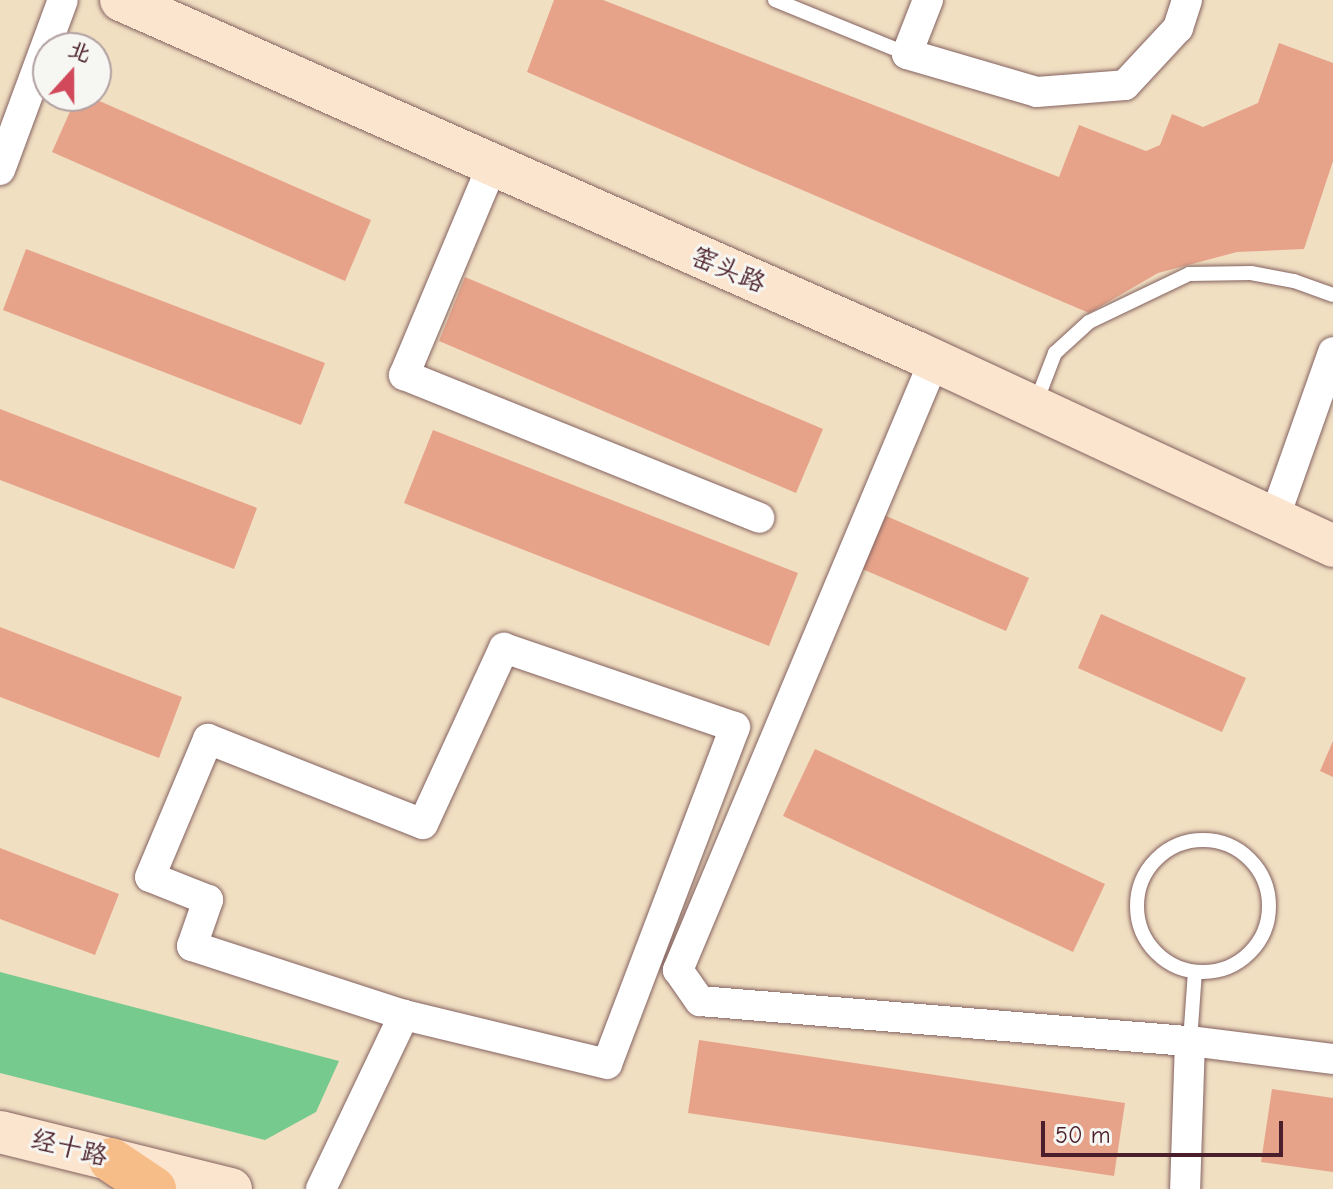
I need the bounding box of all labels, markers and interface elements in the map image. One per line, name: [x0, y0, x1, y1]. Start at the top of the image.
north arrow: [32, 32, 112, 112]
text: 北: [65, 35, 95, 68]
street label: 窑头路: [686, 241, 770, 301]
scale bar: [1045, 1105, 1287, 1155]
text: 50 m: [1055, 1121, 1111, 1149]
street label: 经十路: [27, 1124, 111, 1174]

